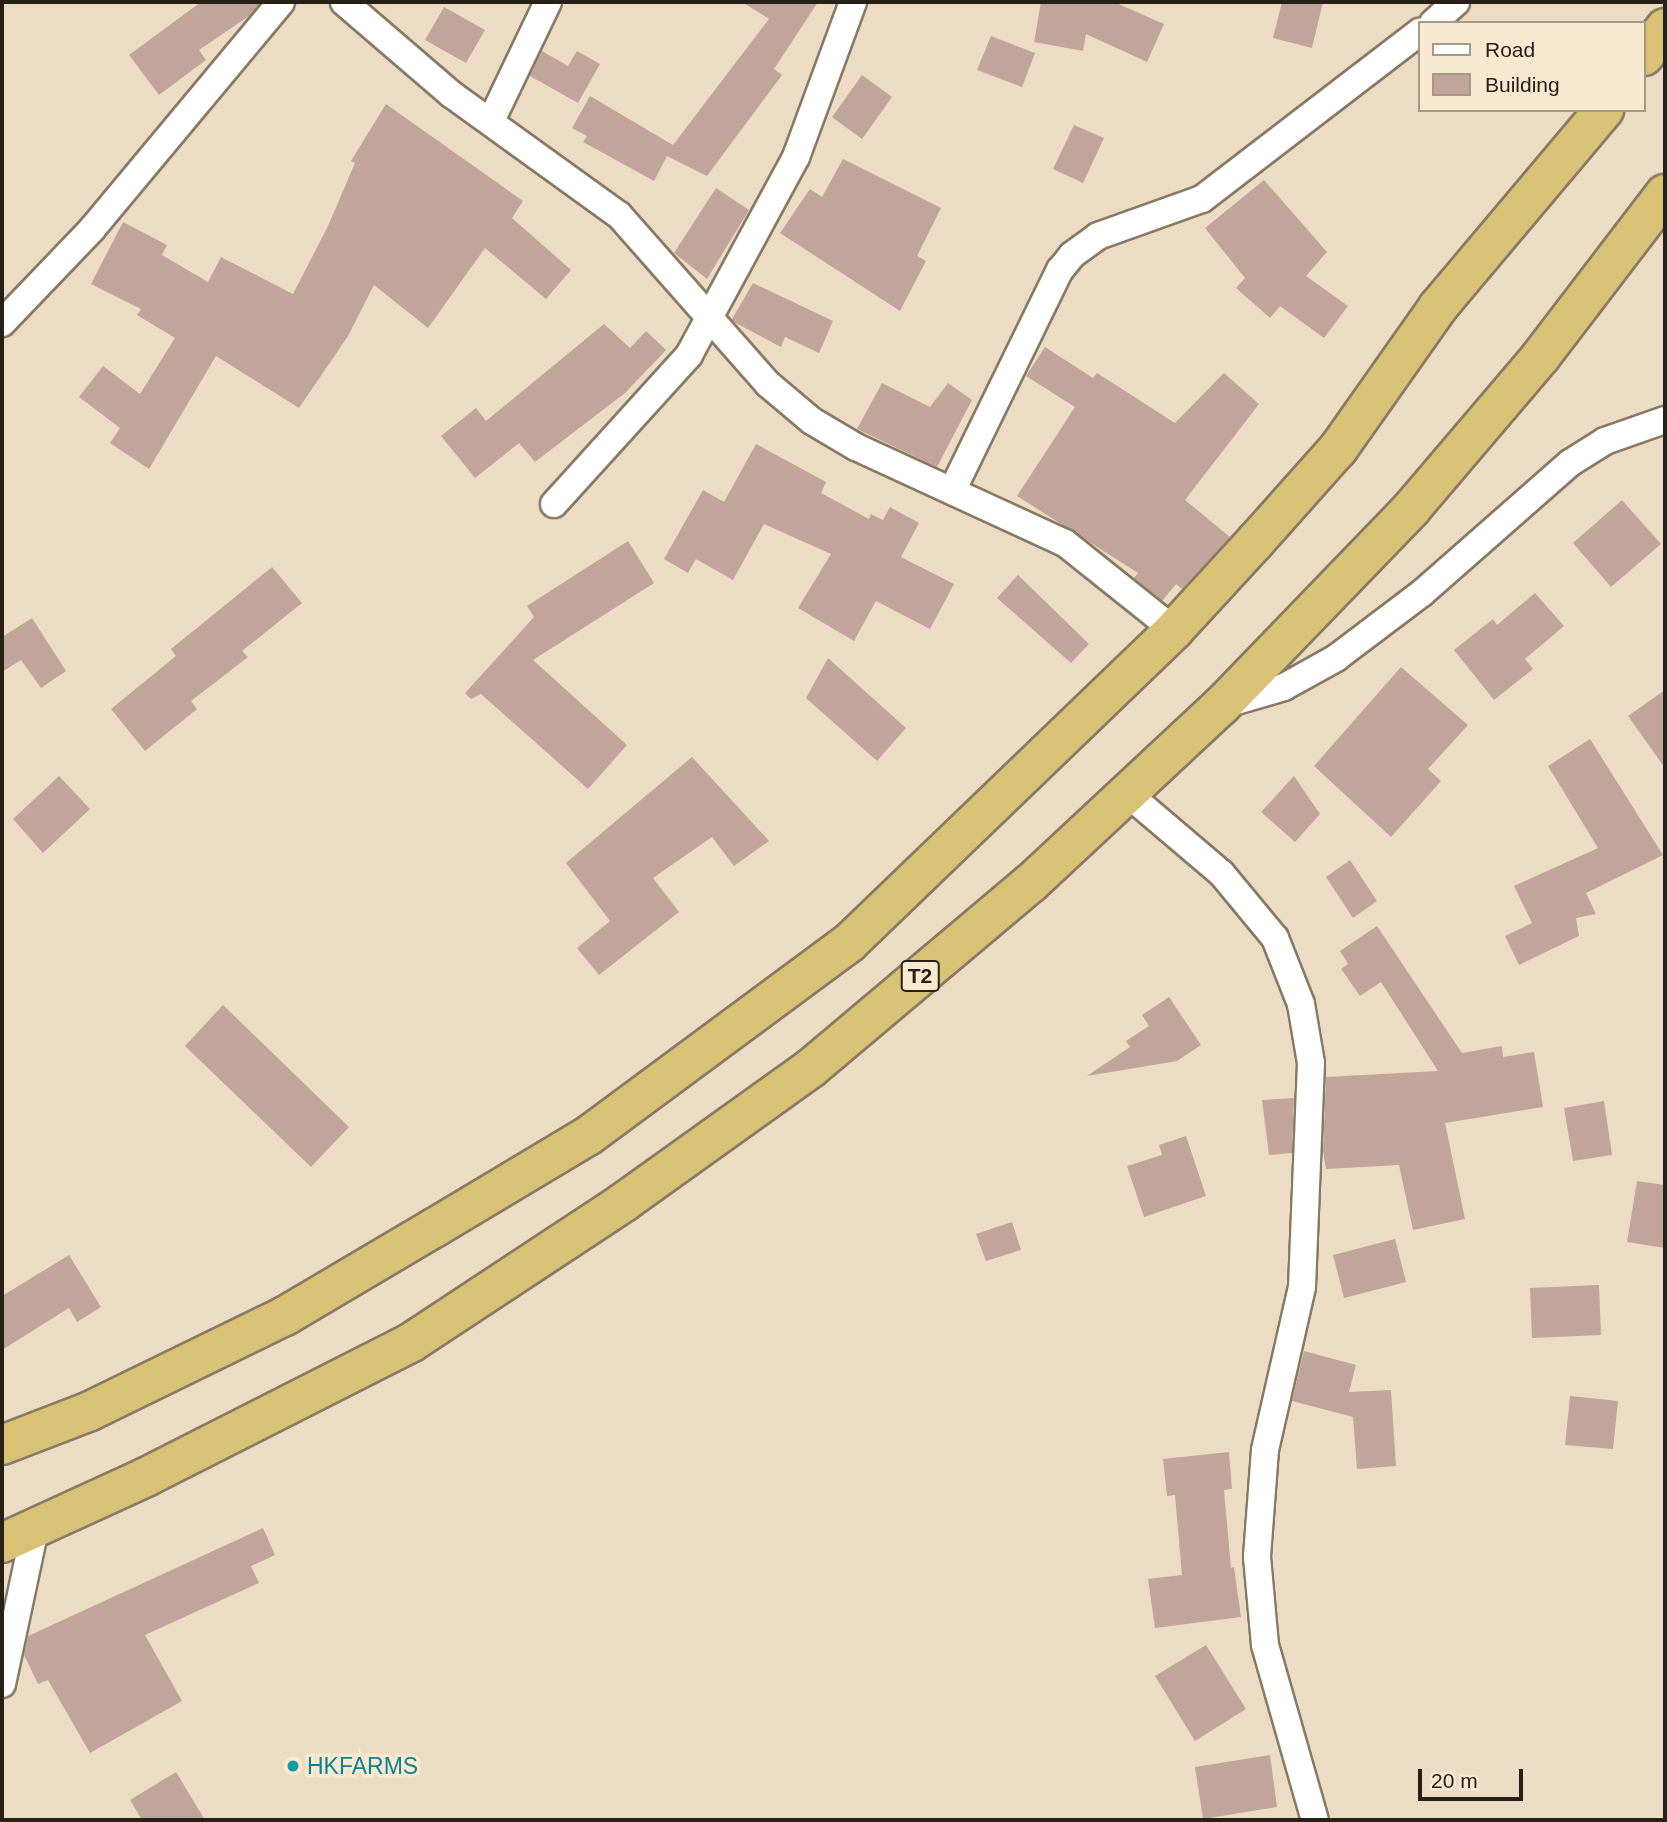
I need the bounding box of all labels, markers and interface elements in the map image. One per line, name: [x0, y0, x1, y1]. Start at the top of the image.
legend: [1418, 21, 1646, 112]
text: Road: [1485, 38, 1535, 61]
text: Building: [1485, 73, 1560, 96]
road number: T2: [899, 958, 941, 993]
place label: HKFARMS: [307, 1752, 418, 1780]
scale bar: [1422, 1756, 1527, 1800]
marker: HKFARMS: [285, 1758, 301, 1774]
text: 20 m: [1431, 1769, 1478, 1792]

